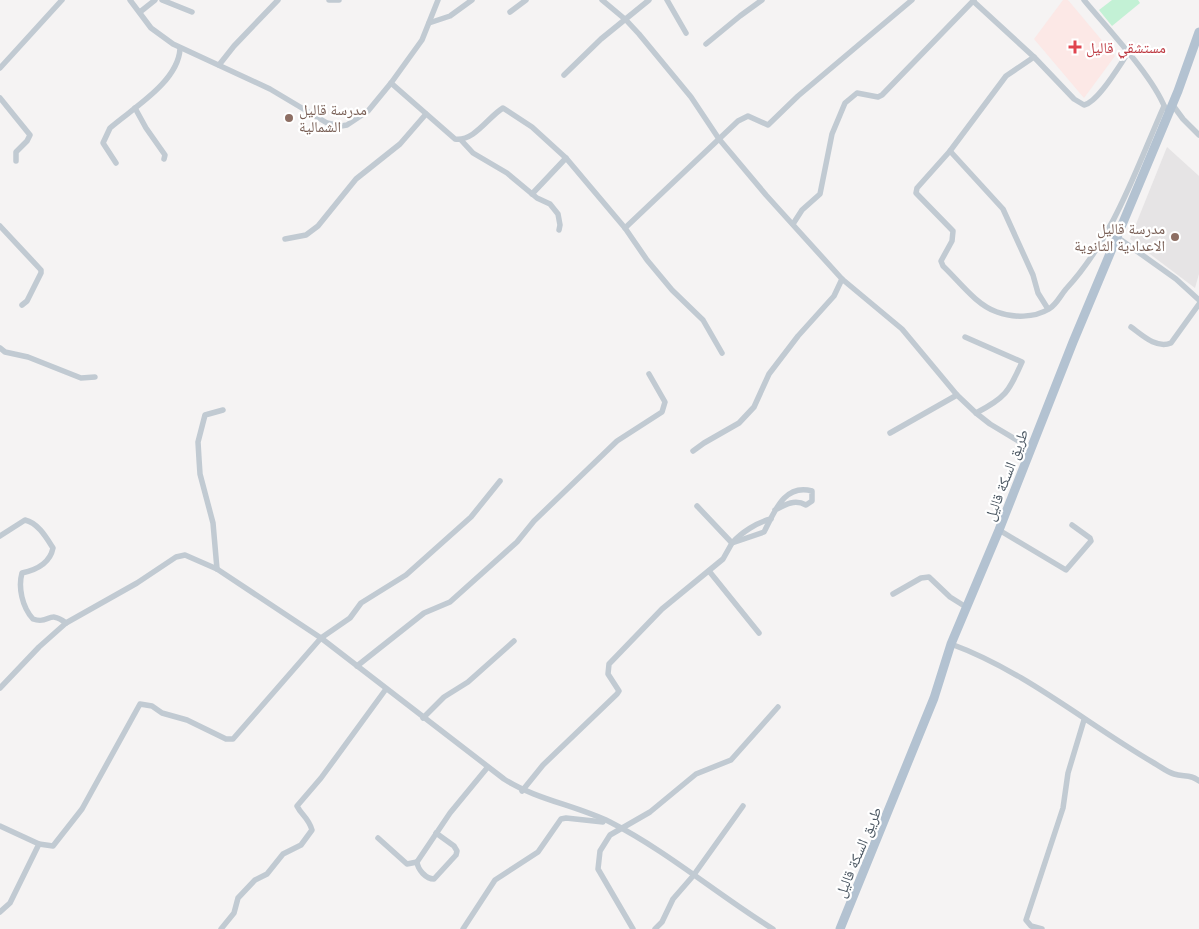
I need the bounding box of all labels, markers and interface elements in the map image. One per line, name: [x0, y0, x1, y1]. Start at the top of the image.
place label: مستشقي قاليل: [1086, 37, 1166, 59]
marker: مستشقي قاليل: [1068, 40, 1082, 54]
place label: مدرسة قاليل الشمالية: [299, 99, 367, 137]
marker: مدرسة قاليل الشمالية: [283, 112, 295, 124]
place label: مدرسة قاليل الاعدادية الثانوية: [1074, 218, 1165, 256]
marker: مدرسة قاليل الاعدادية الثانوية: [1169, 231, 1181, 243]
street label: طريق السكة قاليل: [979, 426, 1033, 524]
street label: طريق السكة قاليل: [829, 803, 887, 901]

